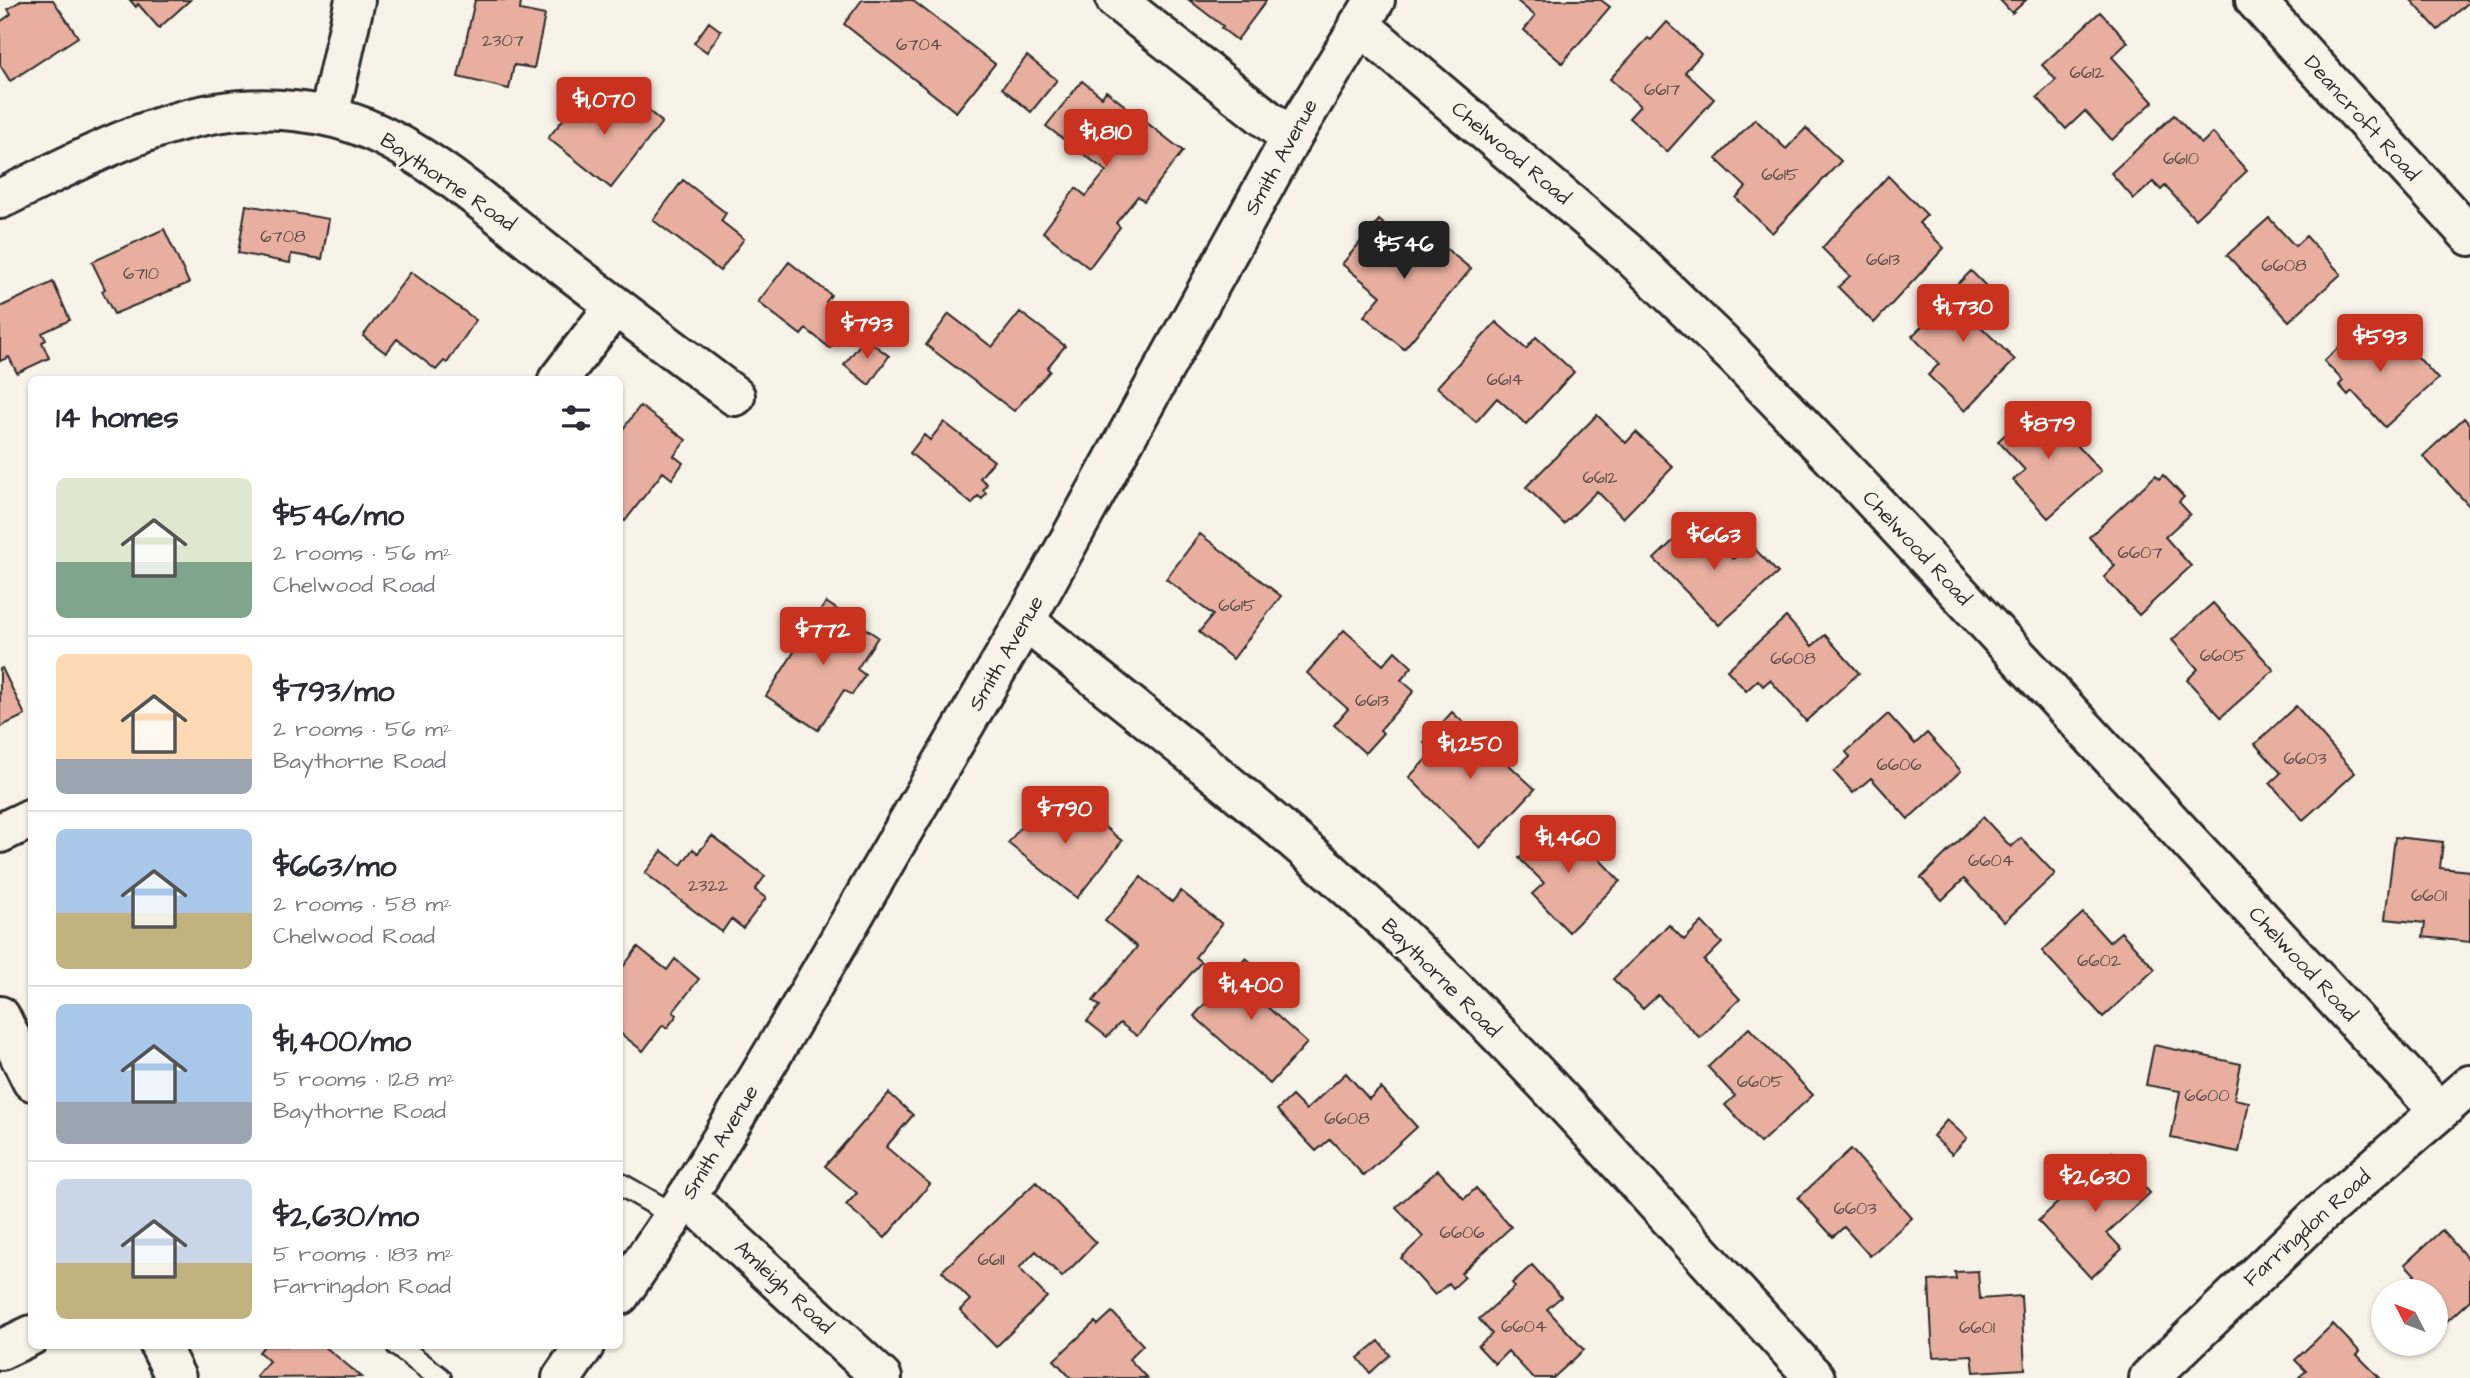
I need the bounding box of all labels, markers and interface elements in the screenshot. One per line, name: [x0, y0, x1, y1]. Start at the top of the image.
house number: 2307: [482, 28, 524, 53]
house number: 6704: [896, 32, 942, 57]
street label: Deancroft Road: [2298, 49, 2427, 187]
house number: 6612: [2069, 60, 2105, 85]
house number: 6617: [1644, 77, 1680, 102]
pin: $1,070: [547, 78, 661, 137]
text: $1,070: [572, 84, 636, 116]
street label: Smith Avenue: [1237, 94, 1325, 220]
street label: Chelwood Road: [1445, 94, 1577, 212]
pin: $1,810: [1049, 110, 1163, 169]
text: $1,810: [1080, 116, 1132, 148]
street label: Baythorne Road: [373, 126, 522, 240]
house number: 6610: [2163, 146, 2199, 171]
house number: 6615: [1761, 162, 1799, 187]
pin: $546: [1363, 222, 1445, 281]
house number: 6708: [260, 224, 306, 249]
text: $546: [1374, 228, 1434, 260]
house number: 6613: [1866, 247, 1900, 272]
house number: 6608: [2261, 253, 2307, 278]
house number: 6710: [123, 261, 159, 286]
pin: $1,730: [1906, 284, 2020, 344]
text: $1,730: [1933, 291, 1993, 323]
pin: $793: [826, 302, 908, 361]
text: $793: [841, 308, 893, 340]
pin: $593: [2339, 314, 2421, 374]
text: $593: [2353, 321, 2407, 353]
house number: 6614: [1486, 367, 1524, 392]
text: 14 homes: [56, 397, 179, 439]
icon: filters: [557, 399, 595, 437]
pin: $879: [2007, 402, 2089, 461]
text: $879: [2021, 408, 2075, 440]
house number: 6612: [1582, 465, 1618, 490]
street label: Chelwood Road: [1856, 484, 1978, 612]
text: $546/mo: [273, 495, 404, 537]
icon: home: [112, 506, 196, 590]
pin: $663: [1673, 512, 1755, 572]
text: $663: [1687, 519, 1741, 551]
text: 2 rooms · 56 m²: [273, 537, 451, 569]
house number: 6607: [2118, 540, 2163, 565]
text: Chelwood Road: [273, 569, 435, 601]
street label: Smith Avenue: [961, 590, 1051, 716]
house number: 6615: [1218, 593, 1256, 618]
pin: $772: [782, 608, 864, 667]
text: $772: [796, 614, 850, 646]
house number: 6605: [2200, 643, 2247, 668]
house number: 6608: [1770, 646, 1816, 671]
text: $793/mo: [273, 671, 394, 713]
icon: home: [112, 682, 196, 766]
house number: 6613: [1355, 688, 1389, 713]
text: 2 rooms · 56 m²: [273, 713, 451, 745]
pin: $1,250: [1413, 722, 1527, 781]
text: $1,250: [1438, 728, 1502, 760]
text: Baythorne Road: [273, 745, 446, 777]
house number: 6603: [2283, 746, 2327, 771]
house number: 6606: [1876, 752, 1922, 777]
pin: $790: [1024, 786, 1106, 846]
text: $790: [1038, 793, 1092, 825]
pin: $1,460: [1511, 816, 1625, 875]
text: $1,460: [1536, 822, 1600, 854]
text: $663/mo: [273, 846, 396, 888]
house number: 6604: [1968, 848, 2014, 873]
icon: home: [112, 857, 196, 941]
house number: 2322: [688, 873, 729, 898]
house number: 6601: [2411, 883, 2447, 908]
text: 2 rooms · 58 m²: [273, 888, 452, 920]
street label: Chelwood Road: [2242, 900, 2364, 1028]
street label: Baythorne Road: [1373, 912, 1507, 1046]
text: Chelwood Road: [273, 920, 435, 952]
house number: 6602: [2077, 948, 2122, 973]
pin: $1,400: [1194, 962, 1308, 1022]
text: $1,400: [1219, 969, 1283, 1001]
text: $1,400/mo: [273, 1021, 411, 1063]
icon: home: [112, 1032, 196, 1116]
text: 5 rooms · 128 m²: [273, 1063, 455, 1095]
house number: 6605: [1737, 1069, 1784, 1094]
street label: Smith Avenue: [674, 1079, 766, 1205]
house number: 6600: [2184, 1083, 2230, 1108]
text: Baythorne Road: [273, 1095, 446, 1127]
house number: 6608: [1324, 1106, 1370, 1131]
pin: $2,630: [2038, 1154, 2152, 1214]
text: $2,630: [2060, 1161, 2130, 1193]
street label: Farringdon Road: [2237, 1163, 2379, 1295]
text: $2,630/mo: [273, 1196, 419, 1238]
house number: 6603: [1833, 1196, 1877, 1221]
icon: home: [112, 1207, 196, 1291]
house number: 6606: [1439, 1220, 1485, 1245]
street label: Amleigh Road: [727, 1234, 840, 1342]
text: 5 rooms · 183 m²: [273, 1238, 453, 1270]
house number: 6611: [977, 1247, 1005, 1272]
text: Farringdon Road: [273, 1270, 451, 1302]
north arrow: [2371, 1279, 2448, 1356]
map controls: [2371, 1279, 2448, 1356]
house number: 6604: [1501, 1314, 1547, 1339]
house number: 6601: [1959, 1315, 1995, 1340]

